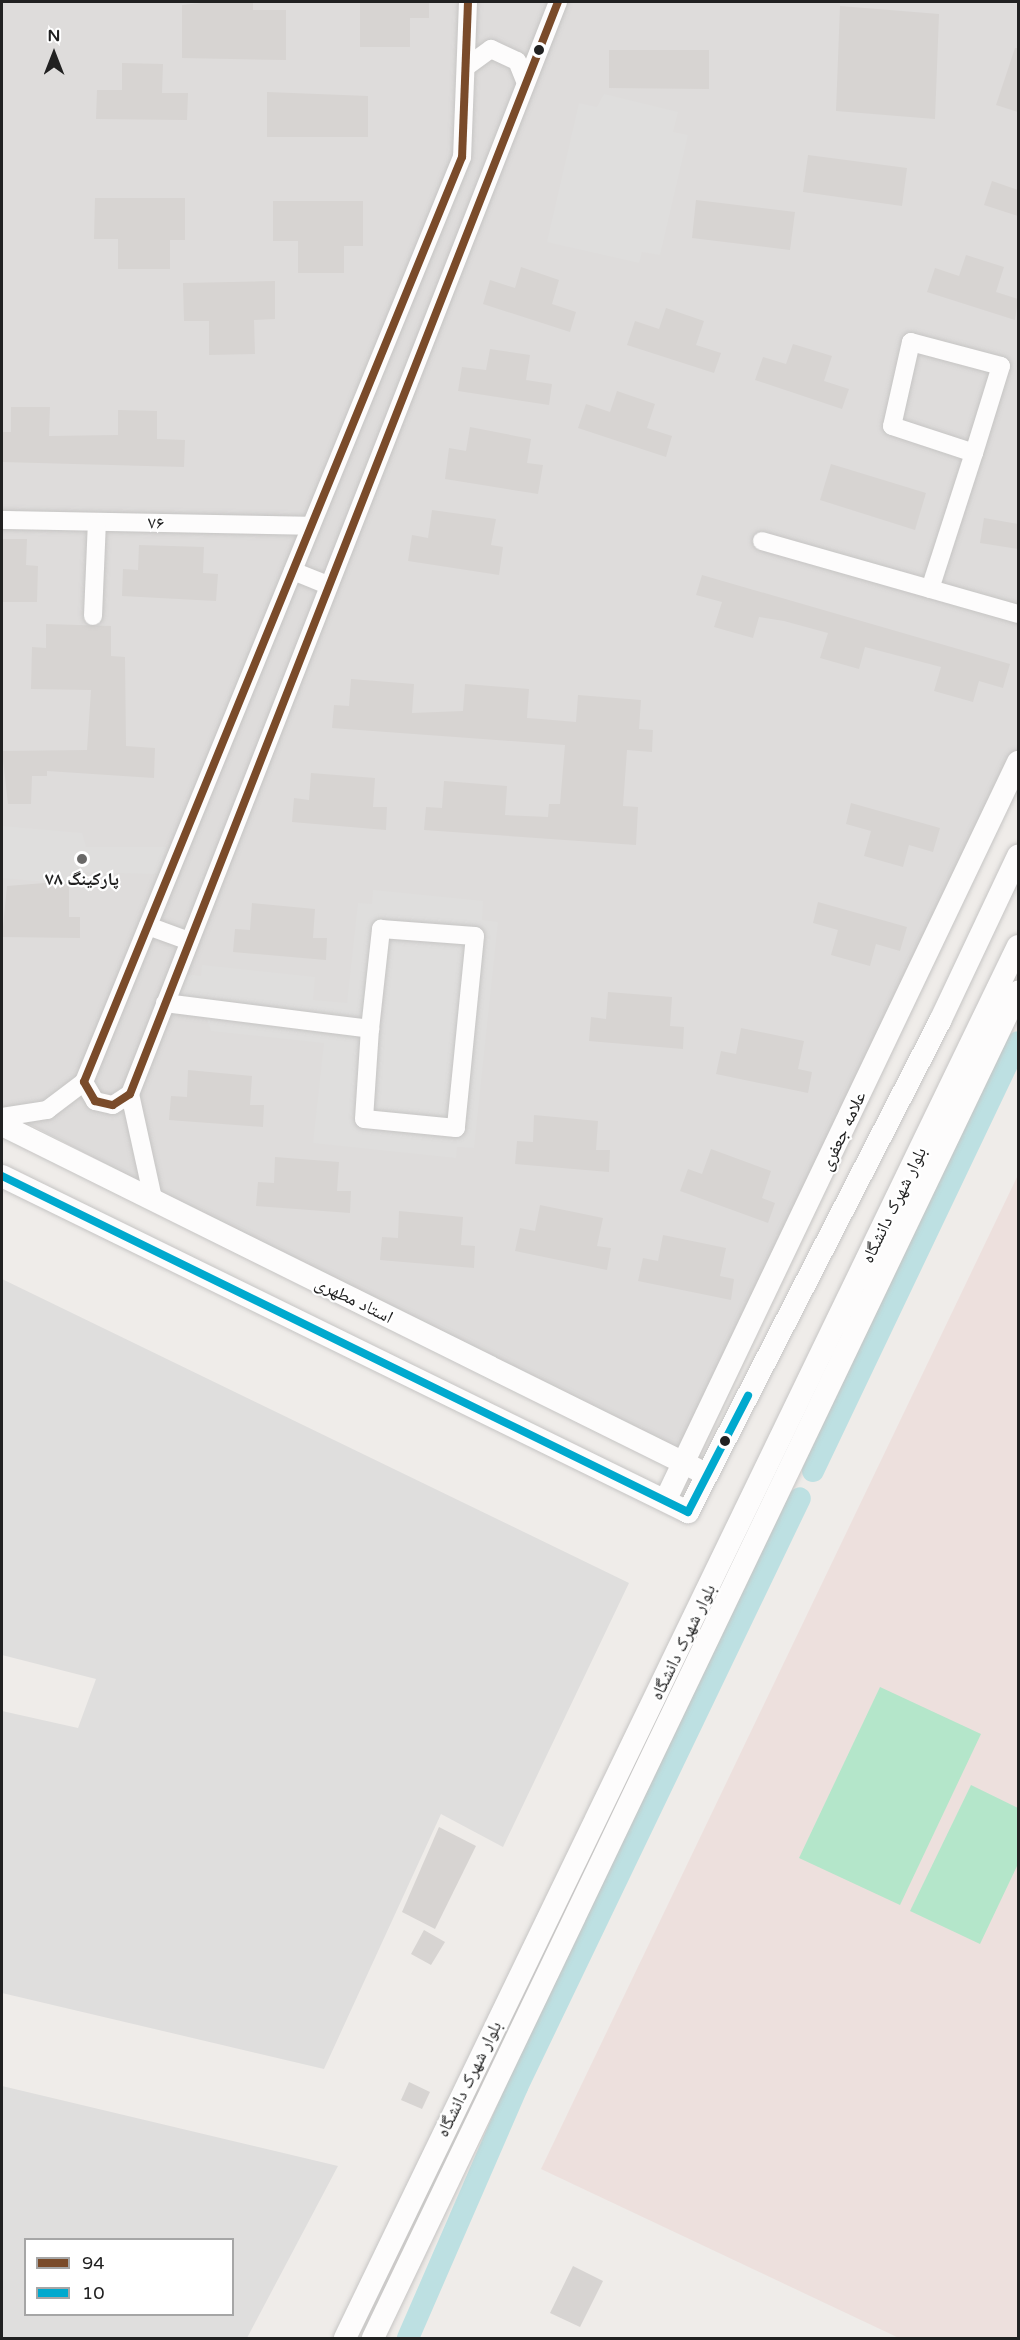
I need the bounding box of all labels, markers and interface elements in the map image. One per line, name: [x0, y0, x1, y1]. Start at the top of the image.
north arrow: [24, 24, 84, 84]
text: N: [48, 26, 60, 46]
unlabelled marker: [533, 44, 545, 56]
street label: ۷۶: [148, 512, 164, 534]
marker: پارکینگ ۷۸: [75, 852, 89, 866]
place label: پارکینگ ۷۸: [45, 868, 119, 890]
street label: علامه جعفری: [815, 1088, 871, 1174]
street label: بلوار شهرک دانشگاه: [857, 1144, 931, 1266]
street label: استاد مطهری: [311, 1272, 397, 1328]
unlabelled marker: [719, 1435, 731, 1447]
street label: بلوار شهرک دانشگاه: [646, 1581, 720, 1703]
street label: بلوار شهرک دانشگاه: [432, 2018, 506, 2140]
legend: [24, 2238, 234, 2316]
text: 94: [82, 2252, 105, 2274]
text: 10: [82, 2282, 105, 2304]

